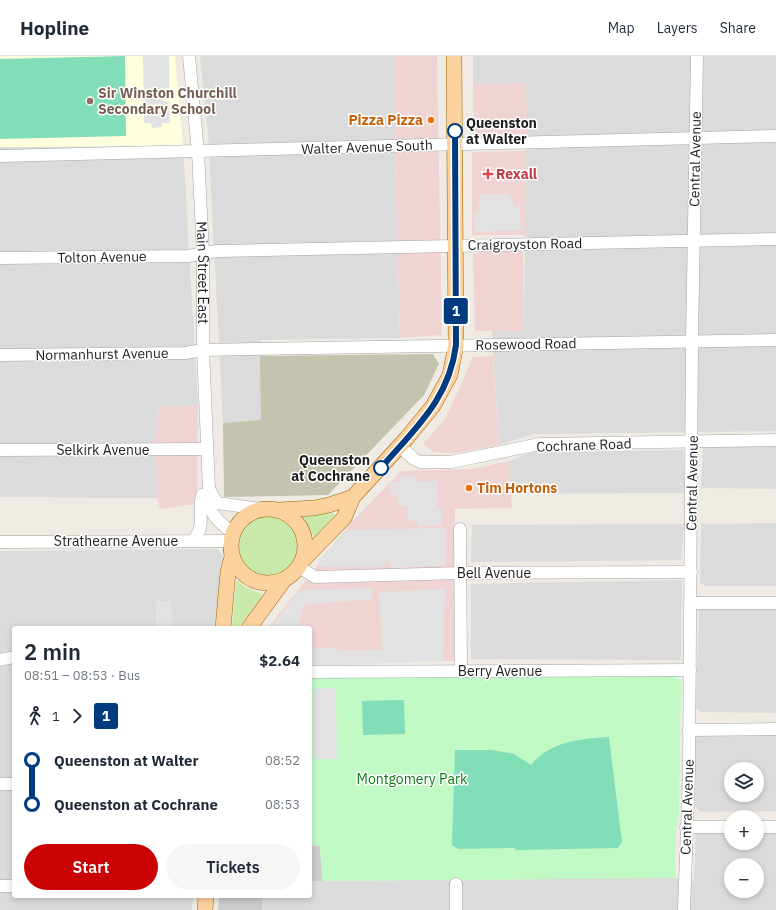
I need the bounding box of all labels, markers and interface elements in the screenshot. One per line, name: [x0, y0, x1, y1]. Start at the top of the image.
text: Hopline: [20, 16, 89, 40]
text: Map: [608, 19, 635, 37]
text: Layers: [657, 19, 698, 37]
text: Share: [720, 19, 756, 37]
place label: Sir Winston Churchill Secondary School: [98, 84, 237, 118]
marker: Sir Winston Churchill Secondary School: [85, 96, 95, 106]
place label: Pizza Pizza: [348, 111, 423, 129]
street label: Central Avenue: [685, 111, 705, 207]
place label: Queenston at Walter: [466, 114, 537, 148]
marker: Pizza Pizza: [426, 115, 436, 125]
marker: Queenston at Walter: [447, 123, 463, 139]
street label: Walter Avenue South: [301, 136, 433, 158]
place label: Rexall: [496, 165, 537, 183]
marker: Rexall: [483, 169, 493, 179]
street label: Main Street East: [192, 221, 212, 324]
street label: Craigroyston Road: [467, 234, 583, 254]
street label: Tolton Avenue: [57, 247, 147, 267]
line badge: 1: [443, 298, 469, 324]
text: 1: [452, 302, 460, 320]
street label: Rosewood Road: [475, 334, 577, 354]
street label: Normanhurst Avenue: [35, 344, 169, 364]
street label: Cochrane Road: [536, 434, 632, 456]
street label: Central Avenue: [682, 435, 702, 531]
street label: Selkirk Avenue: [56, 441, 150, 459]
place label: Queenston at Cochrane: [291, 451, 370, 485]
marker: Queenston at Cochrane: [373, 460, 389, 476]
place label: Tim Hortons: [477, 479, 557, 497]
marker: Tim Hortons: [464, 483, 474, 493]
street label: Strathearne Avenue: [54, 532, 179, 550]
street label: Bell Avenue: [457, 564, 532, 582]
text: 2 min: [24, 637, 81, 666]
text: $2.64: [259, 651, 300, 670]
street label: Berry Avenue: [458, 662, 542, 680]
text: 08:51 – 08:53 · Bus: [24, 667, 140, 684]
icon: walk: [24, 705, 46, 727]
icon: forward: [66, 705, 88, 727]
text: 1: [102, 707, 110, 725]
text: 1: [52, 708, 60, 725]
text: Queenston at Walter: [54, 751, 199, 770]
text: 08:52: [265, 752, 300, 769]
street label: Central Avenue: [676, 759, 698, 855]
map controls: [724, 762, 764, 898]
button: layers: [724, 762, 764, 802]
park label: Montgomery Park: [357, 770, 468, 788]
text: Queenston at Cochrane: [54, 795, 218, 814]
text: 08:53: [265, 796, 300, 813]
button: +: [724, 810, 764, 850]
button: Start: [24, 844, 158, 890]
button: Tickets: [166, 844, 300, 890]
button: −: [724, 858, 764, 898]

